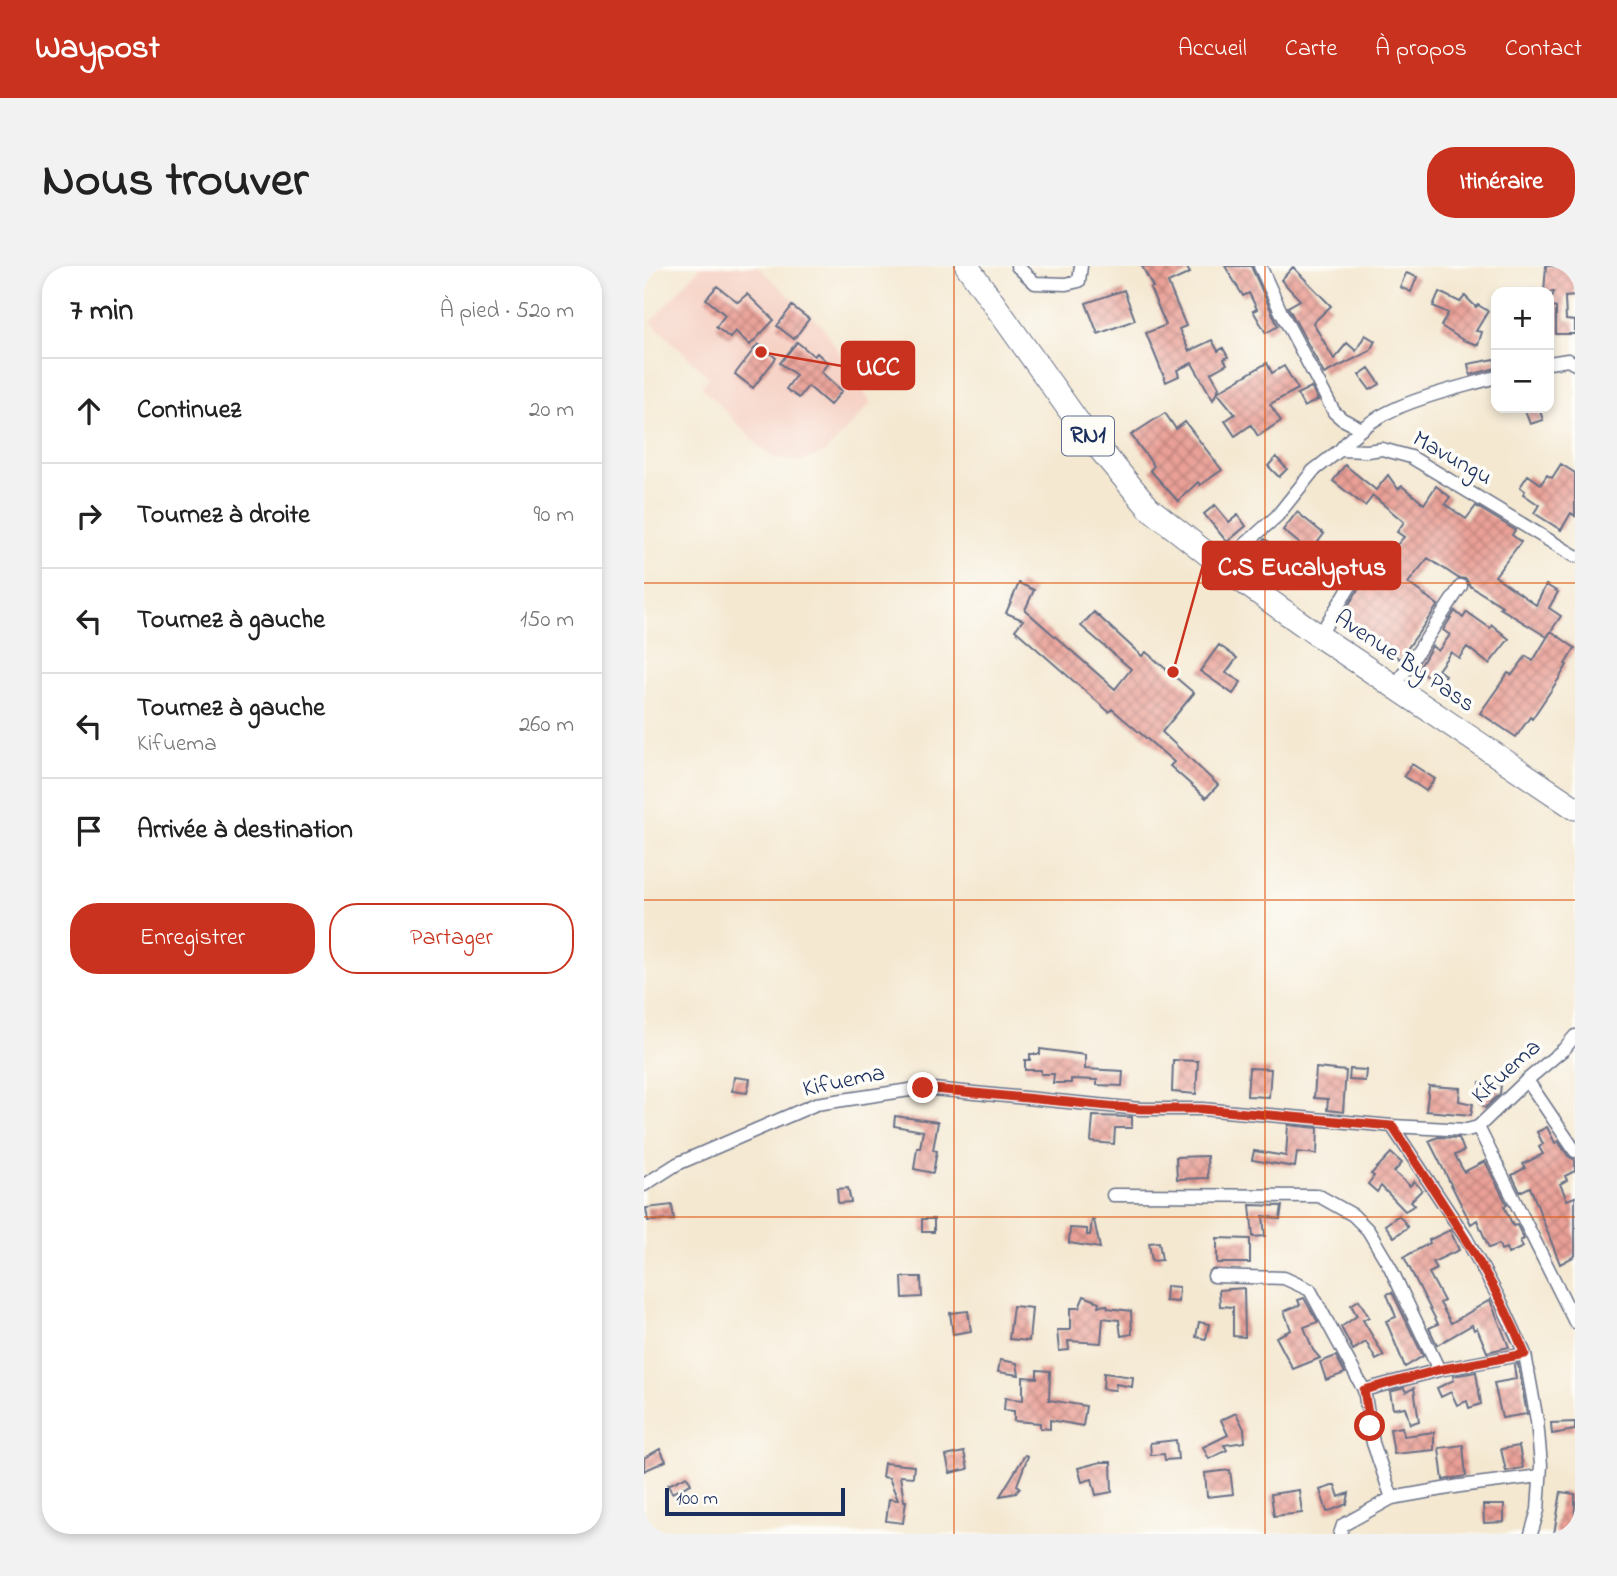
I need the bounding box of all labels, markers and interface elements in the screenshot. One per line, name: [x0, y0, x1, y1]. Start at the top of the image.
text: Waypost: [35, 25, 160, 73]
text: Accueil: [1178, 32, 1247, 67]
text: Carte: [1285, 32, 1337, 67]
text: À propos: [1375, 32, 1467, 67]
text: Contact: [1505, 32, 1582, 67]
text: Nous trouver: [42, 146, 308, 218]
button: Itinéraire: [1427, 147, 1575, 218]
map controls: [1491, 287, 1554, 413]
button: +: [1491, 287, 1554, 350]
text: 7 min: [70, 290, 133, 334]
text: À pied · 520 m: [440, 295, 574, 328]
callout: UCC: [842, 342, 914, 389]
text: UCC: [856, 350, 900, 388]
button: −: [1491, 350, 1554, 413]
icon: ahead: [70, 392, 108, 430]
text: Continuez: [137, 392, 241, 430]
text: 20 m: [529, 394, 574, 427]
road number: RN1: [1062, 416, 1114, 456]
street label: Mavungu: [1406, 423, 1498, 495]
icon: right: [70, 497, 108, 535]
text: Tournez à droite: [137, 497, 310, 535]
text: 90 m: [534, 499, 574, 532]
callout: C.S Eucalyptus: [1203, 542, 1400, 589]
text: C.S Eucalyptus: [1218, 550, 1386, 588]
icon: left: [70, 602, 108, 640]
text: Tournez à gauche: [137, 602, 325, 640]
street label: Avenue By Pass: [1326, 602, 1481, 723]
text: 150 m: [520, 604, 574, 637]
text: Tournez à gauche: [137, 690, 325, 728]
icon: left: [70, 707, 108, 745]
text: 260 m: [519, 709, 574, 742]
text: Kifuema: [137, 728, 217, 761]
icon: arrive: [70, 812, 108, 850]
text: Arrivée à destination: [137, 812, 353, 850]
button: Enregistrer: [70, 903, 315, 974]
button: Partager: [329, 903, 574, 974]
street label: Kifuema: [1464, 1031, 1550, 1113]
street label: Kifuema: [800, 1056, 888, 1108]
route end: [907, 1072, 938, 1103]
route start: [1354, 1410, 1385, 1441]
scale bar: [665, 1485, 845, 1517]
text: 100 m: [676, 1486, 718, 1513]

